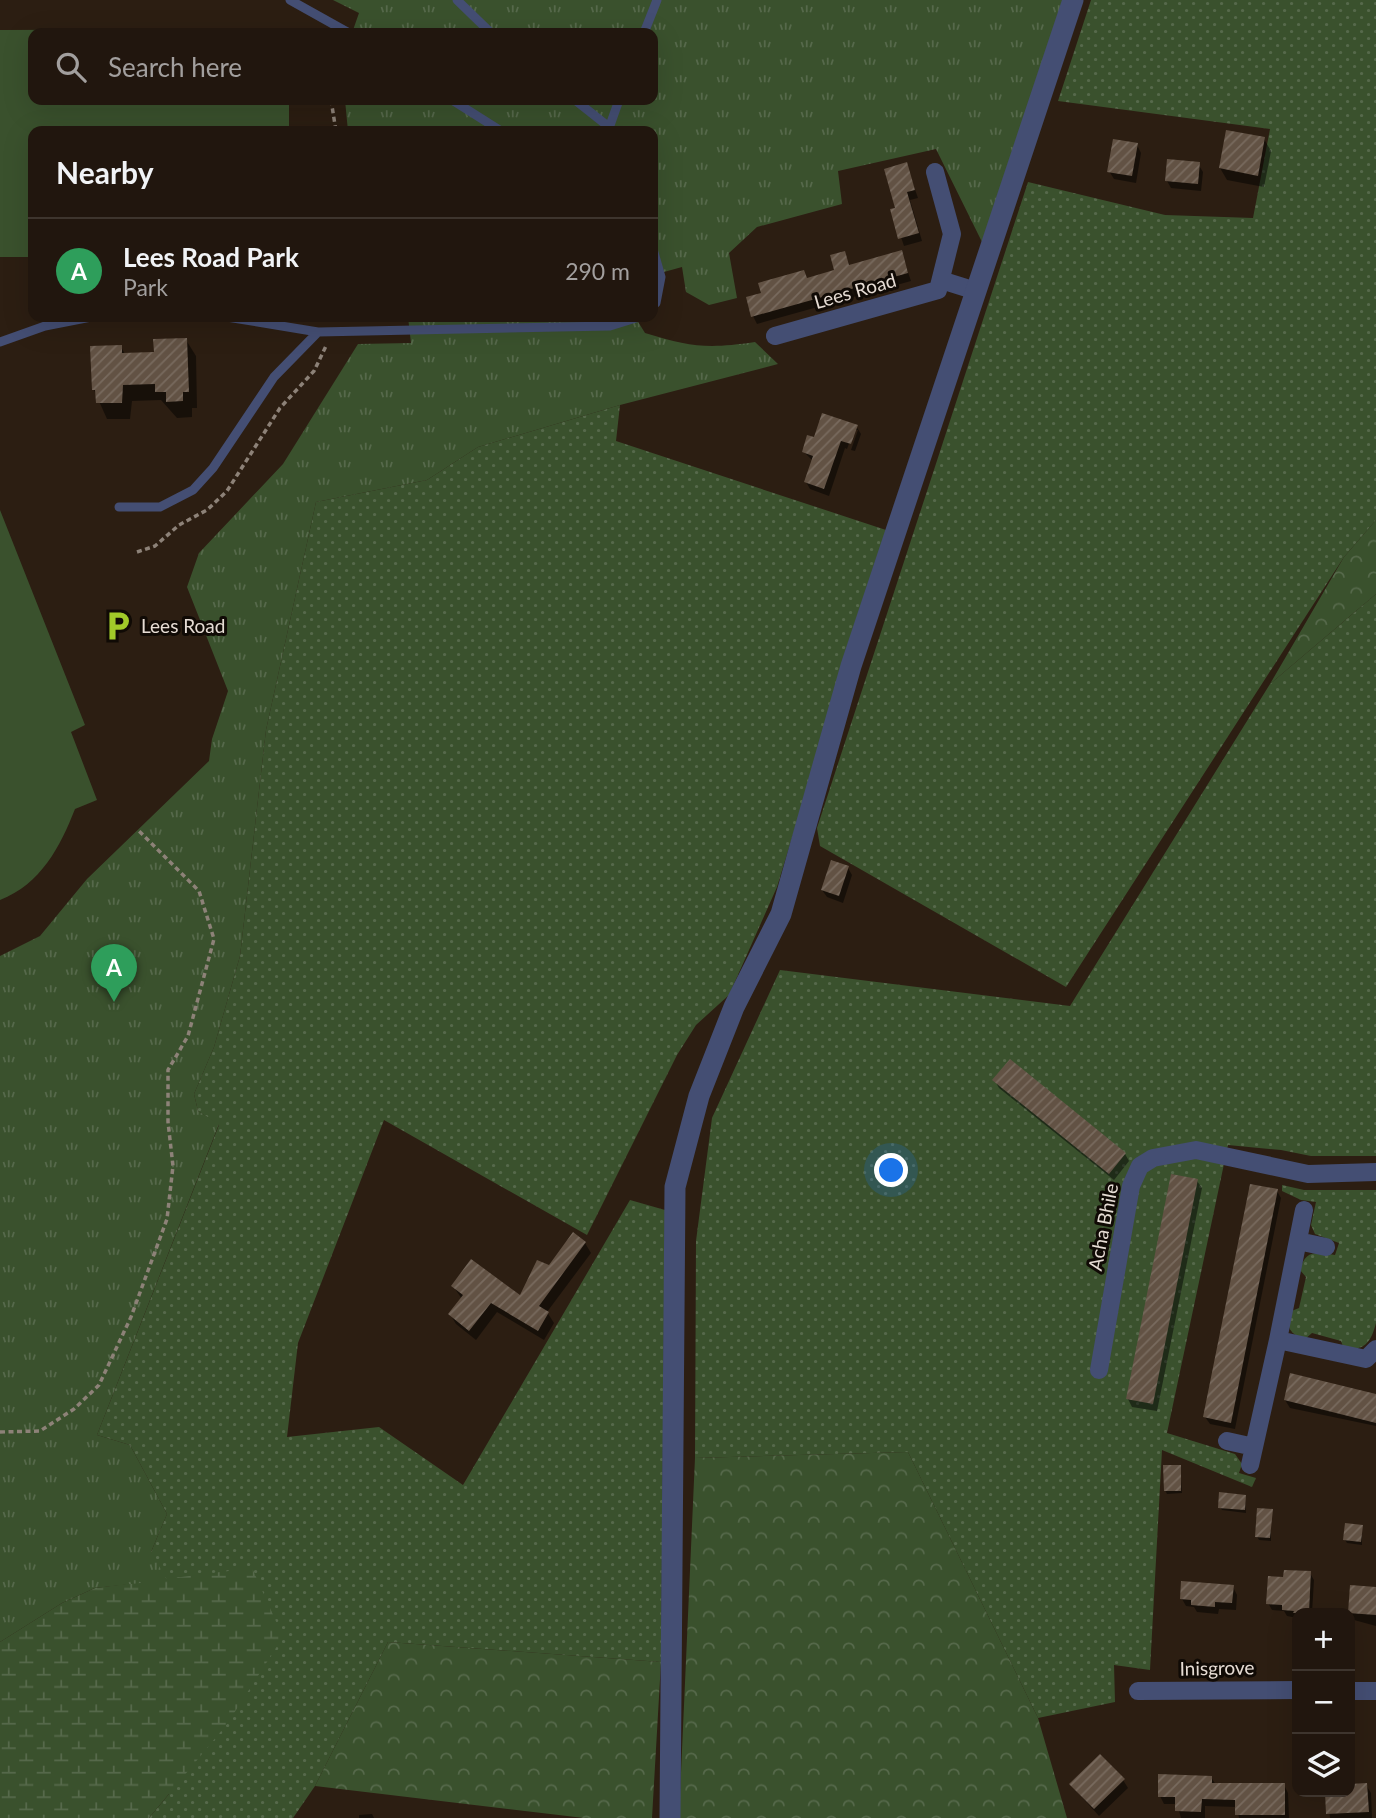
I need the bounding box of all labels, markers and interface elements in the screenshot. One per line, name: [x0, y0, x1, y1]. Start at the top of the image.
search box: [28, 28, 658, 105]
icon: search: [52, 48, 90, 86]
text: Search here: [108, 51, 242, 83]
text: Nearby: [56, 154, 154, 190]
text: Lees Road Park: [123, 241, 299, 273]
text: A: [71, 257, 87, 285]
text: 290 m: [565, 257, 630, 285]
street label: Lees Road: [811, 268, 899, 313]
text: Park: [123, 273, 168, 301]
parking icon: Lees Road: [101, 609, 135, 643]
place label: Lees Road: [141, 614, 225, 637]
pin: A: [91, 944, 137, 1002]
your location: [874, 1153, 908, 1187]
street label: Acha Bhile: [1083, 1181, 1122, 1272]
map controls: [1292, 1608, 1355, 1797]
button: +: [1292, 1608, 1355, 1671]
street label: Inisgrove: [1179, 1655, 1255, 1680]
button: −: [1292, 1671, 1355, 1734]
button: layers: [1292, 1734, 1355, 1797]

